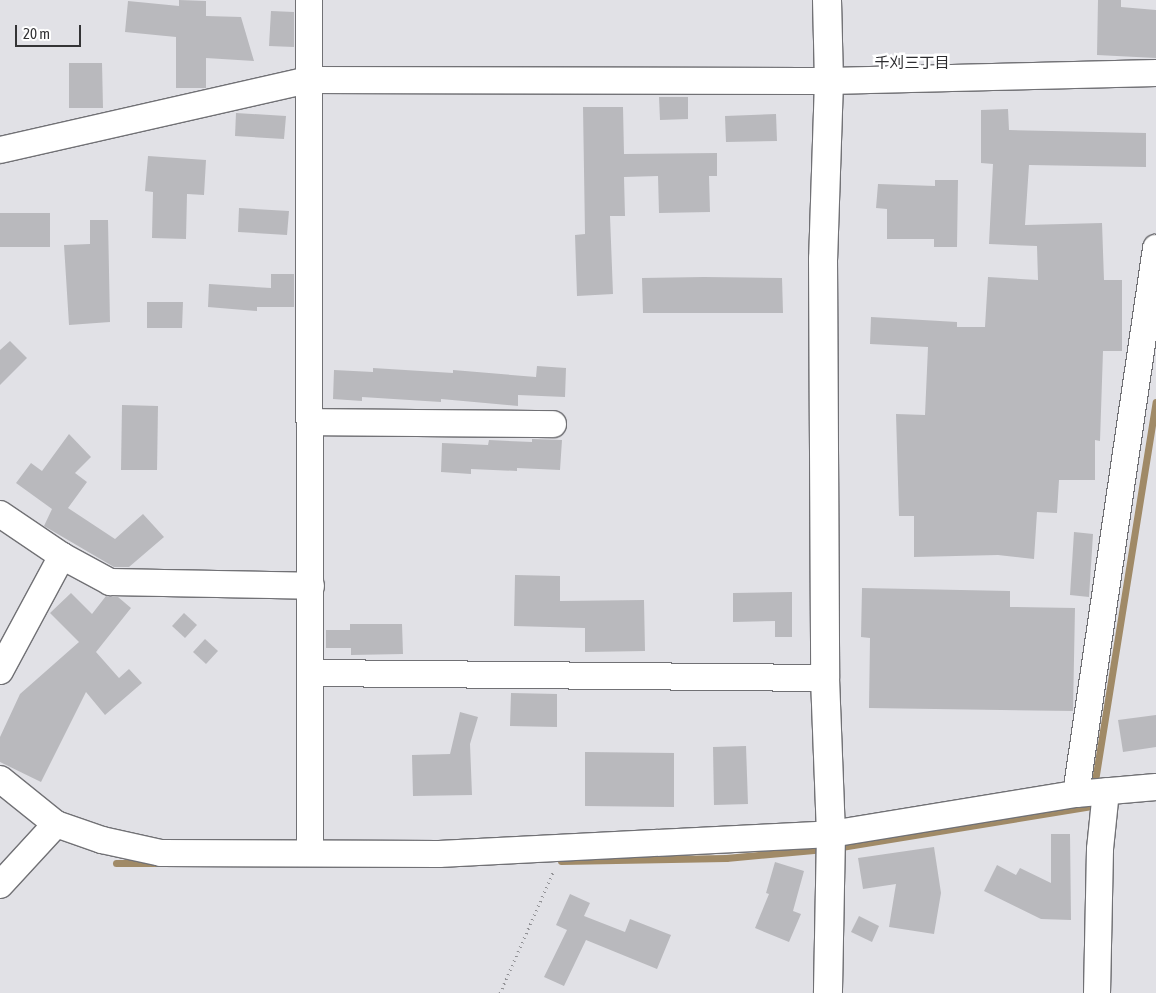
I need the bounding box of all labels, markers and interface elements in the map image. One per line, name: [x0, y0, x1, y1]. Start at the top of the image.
scale bar: [18, 15, 84, 47]
text: 20 m: [23, 25, 50, 42]
district label: 千刈三丁目: [875, 54, 949, 72]

